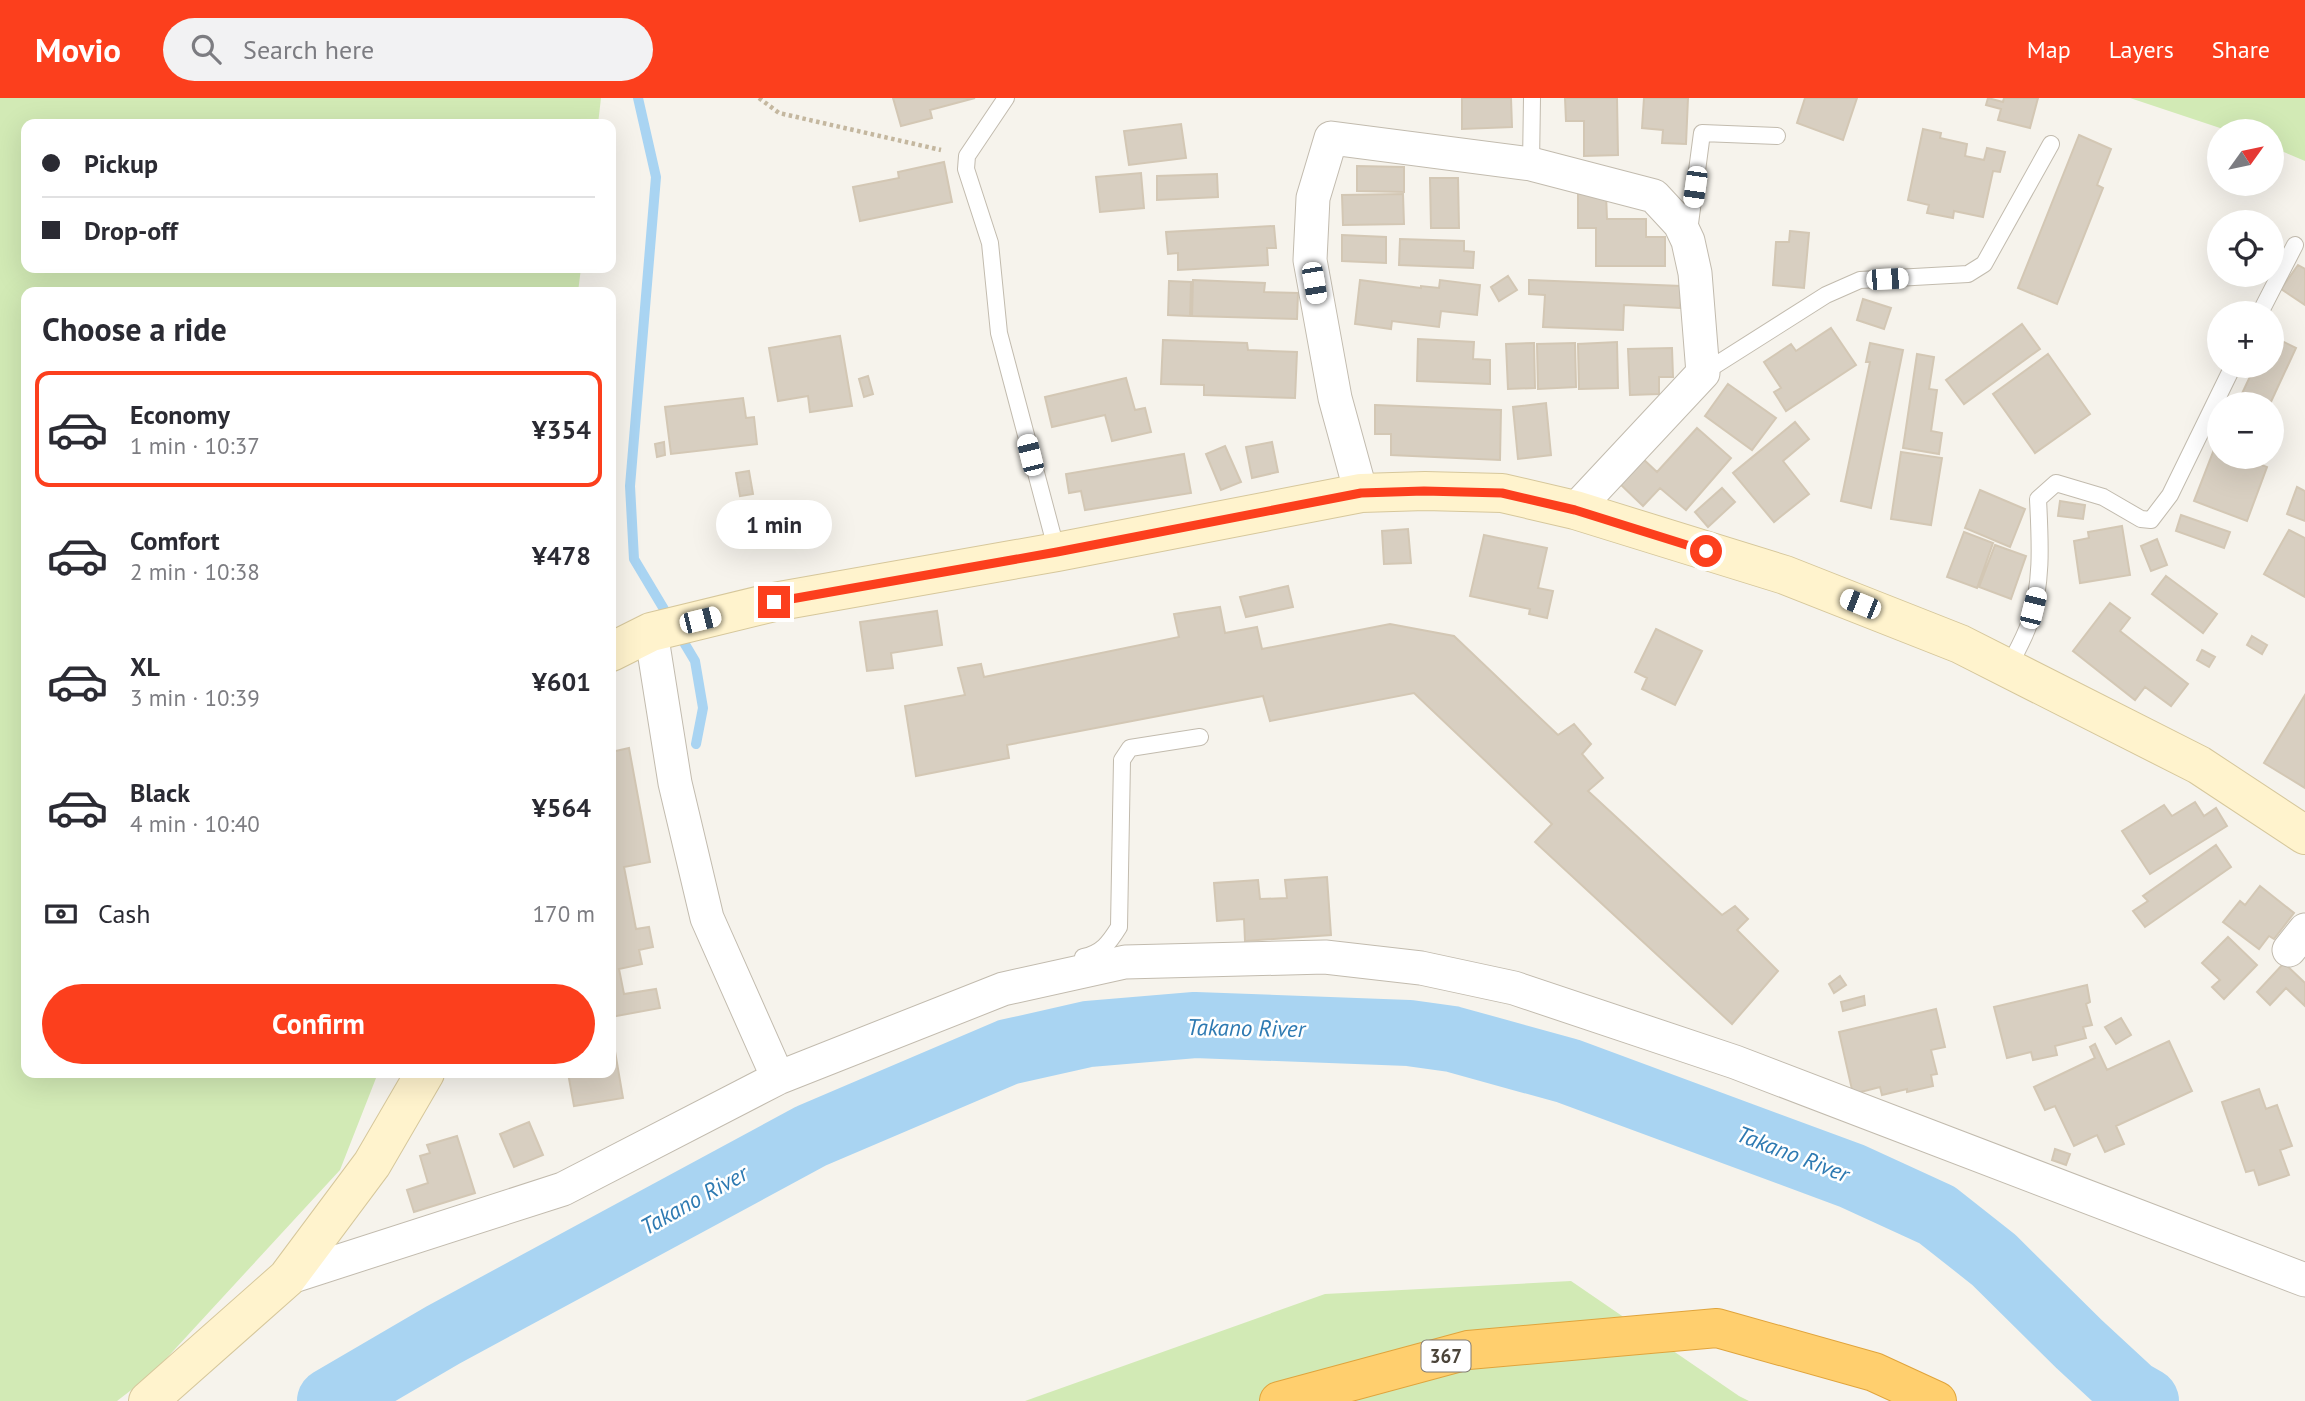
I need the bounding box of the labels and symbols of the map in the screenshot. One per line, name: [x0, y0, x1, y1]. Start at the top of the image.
north arrow: [2207, 119, 2284, 196]
car: [1682, 165, 1709, 209]
car: [1301, 260, 1328, 306]
car: [1866, 267, 1909, 291]
car: [1015, 432, 1046, 478]
callout: 1 min: [716, 500, 832, 550]
route start: [1690, 535, 1722, 567]
car: [2018, 585, 2049, 631]
route end: [758, 586, 790, 618]
car: [1837, 586, 1884, 622]
car: [678, 605, 723, 635]
water label: Takano River: [1187, 1012, 1307, 1043]
water label: Takano River: [1733, 1119, 1855, 1189]
water label: Takano River: [635, 1158, 754, 1241]
road number: 367: [1422, 1340, 1470, 1372]

